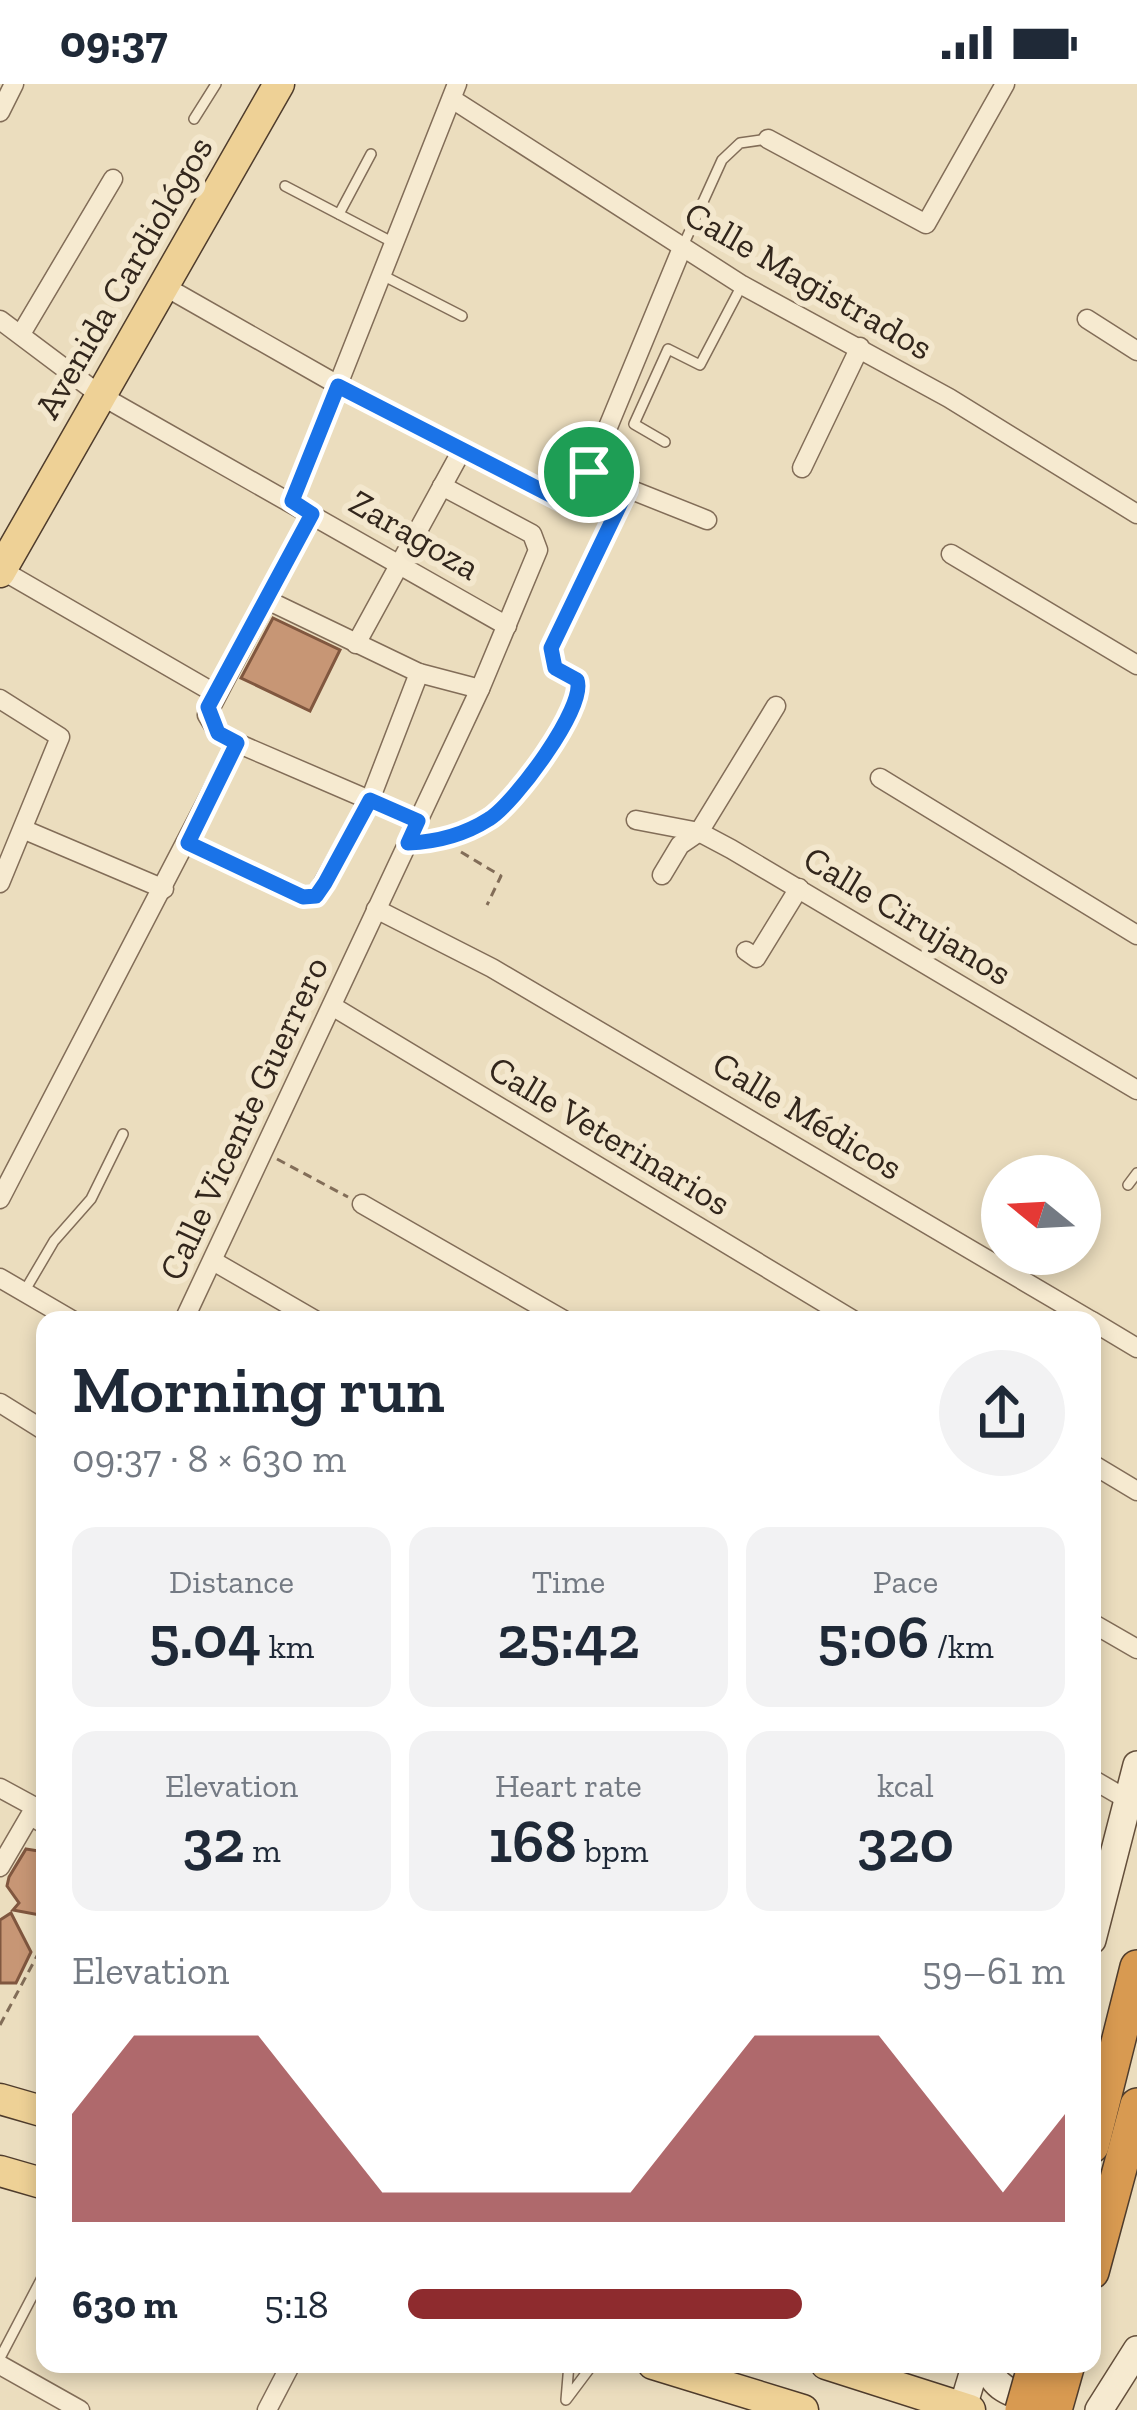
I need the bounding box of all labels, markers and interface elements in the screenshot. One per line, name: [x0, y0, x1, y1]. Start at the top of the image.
text: 09:37: [60, 15, 167, 69]
street label: Avenida Cardiológos: [25, 129, 222, 426]
street label: Calle Magistrados: [677, 192, 940, 369]
pin: [538, 421, 640, 523]
icon: arrive: [556, 439, 622, 505]
street label: Zaragoza: [342, 480, 487, 589]
street label: Calle Cirujanos: [796, 837, 1019, 994]
street label: Calle Vicente Guerrero: [150, 950, 337, 1287]
street label: Calle Médicos: [705, 1042, 910, 1189]
street label: Calle Veterinarios: [481, 1046, 738, 1225]
north arrow: [981, 1155, 1101, 1275]
map controls: [981, 1155, 1101, 1275]
text: Morning run: [72, 1350, 445, 1429]
button: share: [939, 1350, 1065, 1476]
text: 09:37 · 8 × 630 m: [72, 1435, 346, 1482]
text: Distance: [169, 1562, 294, 1601]
text: Time: [532, 1562, 605, 1601]
text: Pace: [873, 1562, 938, 1601]
text: 5.04: [149, 1601, 261, 1673]
text: 25:42: [497, 1601, 640, 1673]
text: 5:06: [817, 1601, 929, 1673]
text: km: [261, 1627, 314, 1666]
text: /km: [929, 1627, 994, 1666]
text: Elevation: [165, 1766, 298, 1805]
text: Heart rate: [495, 1766, 642, 1805]
text: kcal: [877, 1766, 934, 1805]
text: 32: [182, 1805, 245, 1877]
text: 168: [489, 1805, 577, 1877]
text: 320: [857, 1805, 954, 1877]
text: m: [245, 1831, 281, 1870]
text: bpm: [577, 1831, 648, 1870]
text: Elevation: [72, 1947, 229, 1994]
text: 59–61 m: [922, 1947, 1065, 1994]
text: 630 m: [72, 2281, 178, 2328]
text: 5:18: [264, 2281, 329, 2328]

